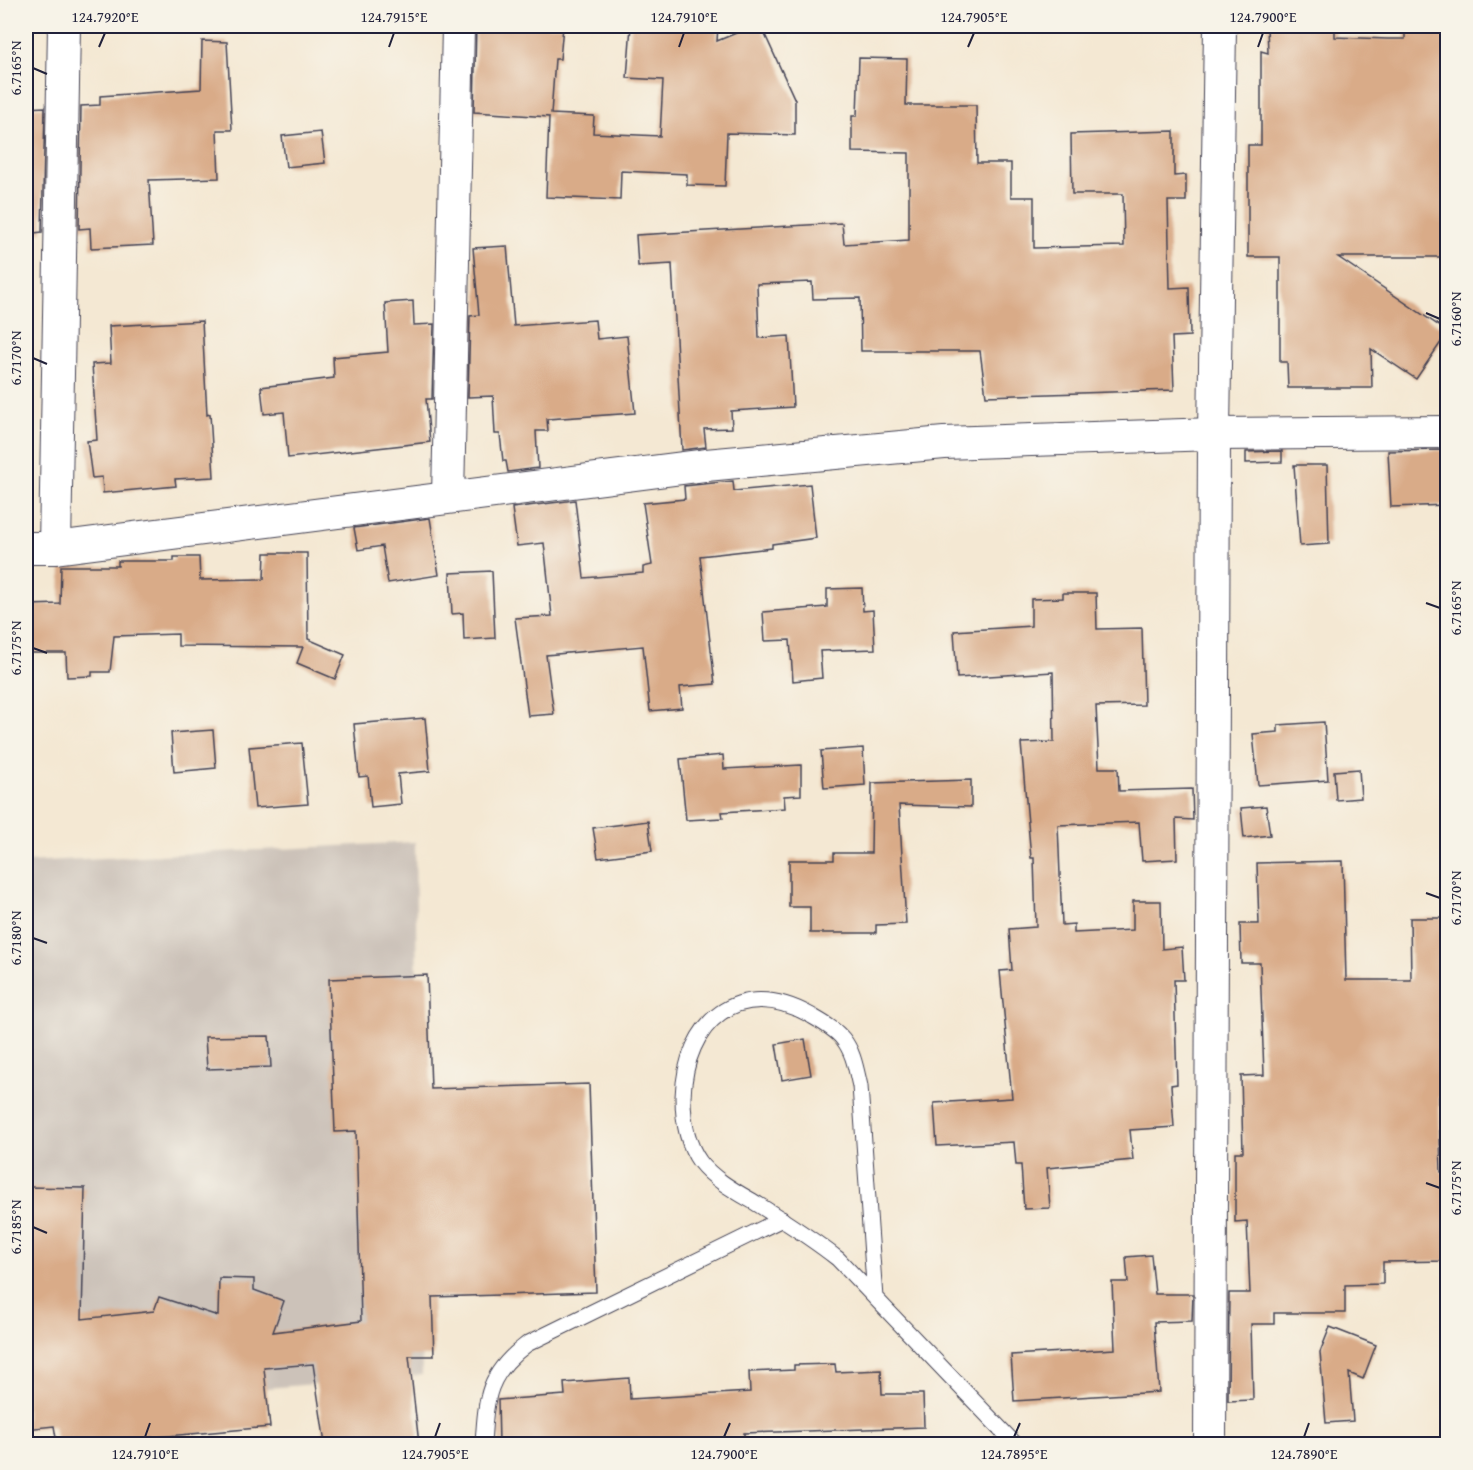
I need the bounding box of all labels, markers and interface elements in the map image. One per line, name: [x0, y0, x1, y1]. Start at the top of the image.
text: 124.7920°E: [71, 6, 139, 27]
text: 124.7915°E: [360, 6, 428, 27]
text: 124.7910°E: [650, 6, 718, 27]
text: 124.7905°E: [940, 6, 1008, 27]
text: 124.7900°E: [1229, 6, 1297, 27]
text: 6.7165°N: [5, 40, 26, 95]
text: 6.7160°N: [1445, 291, 1466, 346]
text: 6.7170°N: [5, 330, 26, 385]
text: 6.7165°N: [1445, 580, 1466, 635]
text: 6.7175°N: [5, 620, 26, 675]
text: 6.7170°N: [1445, 870, 1466, 925]
text: 6.7180°N: [5, 910, 26, 965]
text: 6.7175°N: [1445, 1160, 1466, 1215]
text: 6.7185°N: [5, 1199, 26, 1254]
text: 124.7910°E: [111, 1443, 179, 1464]
text: 124.7905°E: [401, 1443, 469, 1464]
text: 124.7900°E: [690, 1443, 758, 1464]
text: 124.7895°E: [980, 1443, 1048, 1464]
text: 124.7890°E: [1270, 1443, 1338, 1464]

